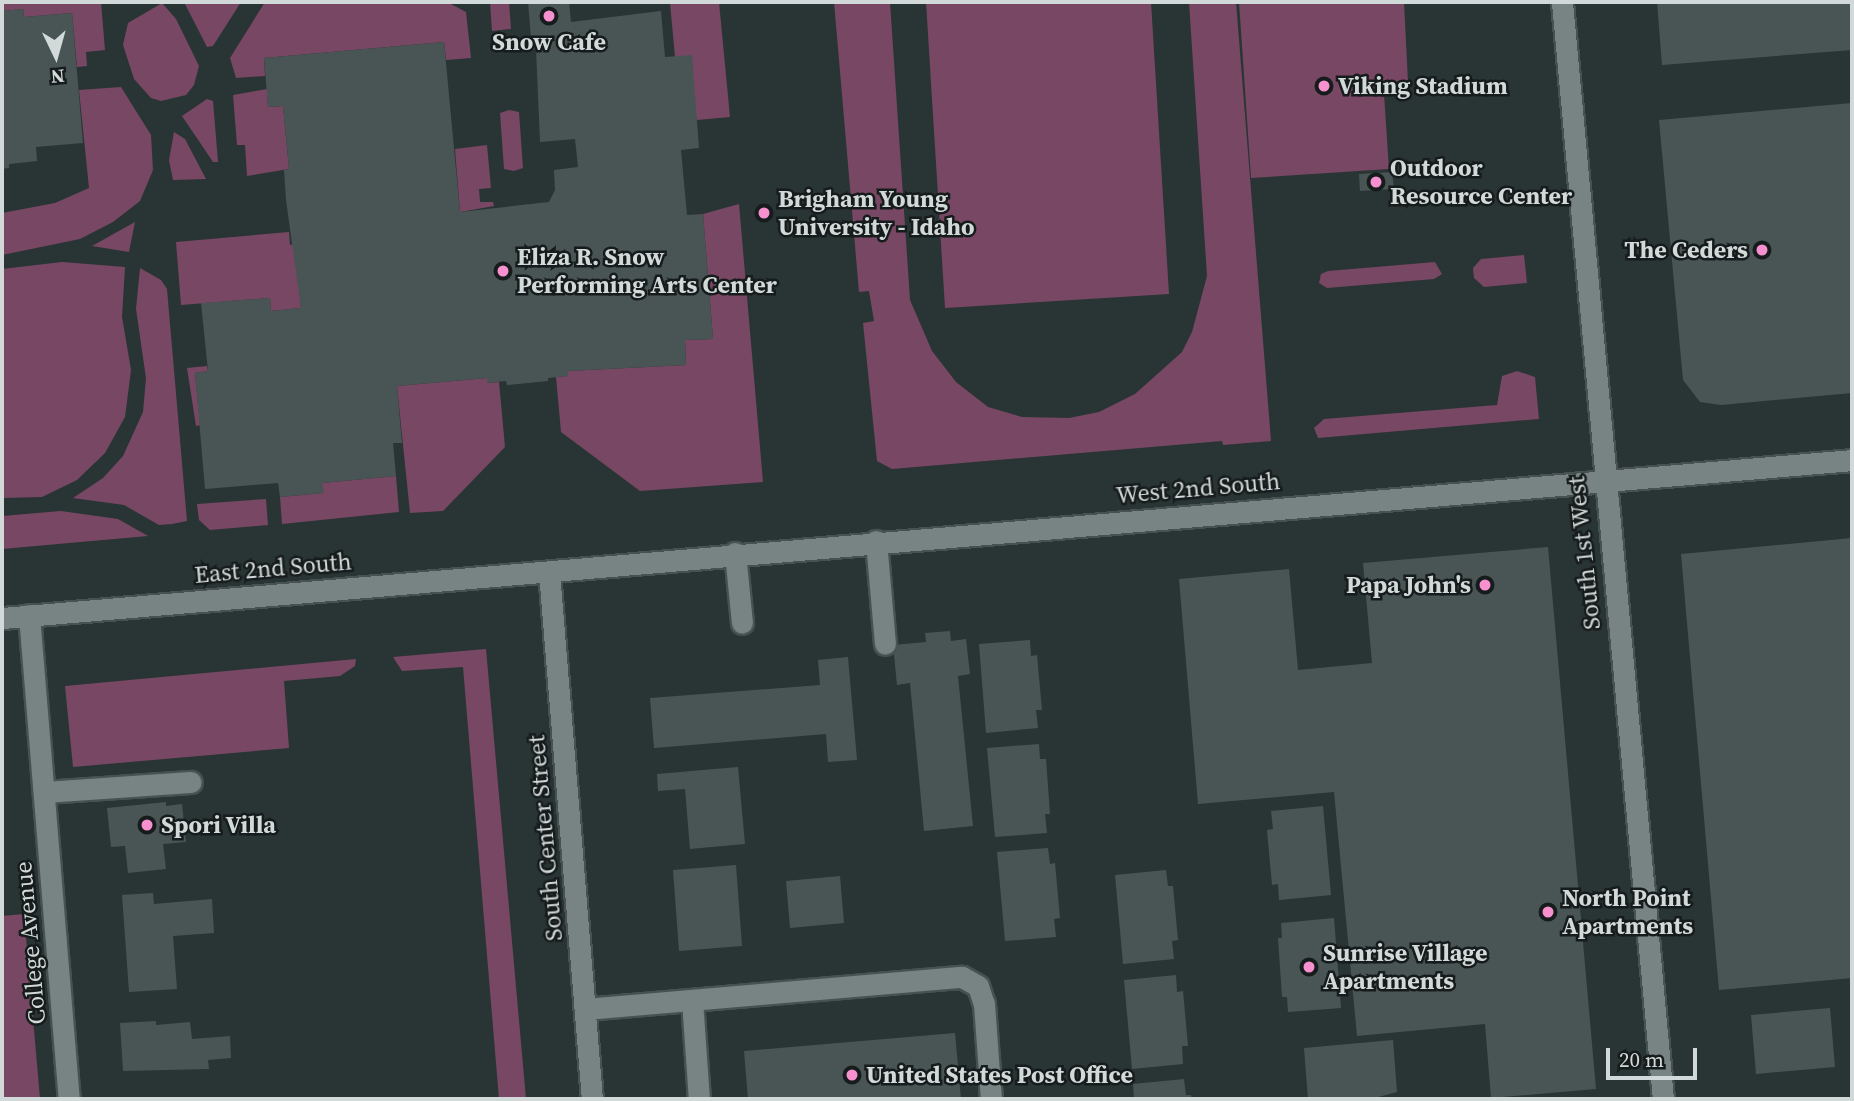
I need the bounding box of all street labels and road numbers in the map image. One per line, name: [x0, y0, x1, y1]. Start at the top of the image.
street label: West 2nd South: [1115, 466, 1281, 510]
street label: South 1st West: [1562, 475, 1606, 631]
street label: East 2nd South: [193, 547, 353, 589]
street label: South Center Street: [522, 734, 568, 942]
street label: College Avenue: [9, 860, 51, 1026]

